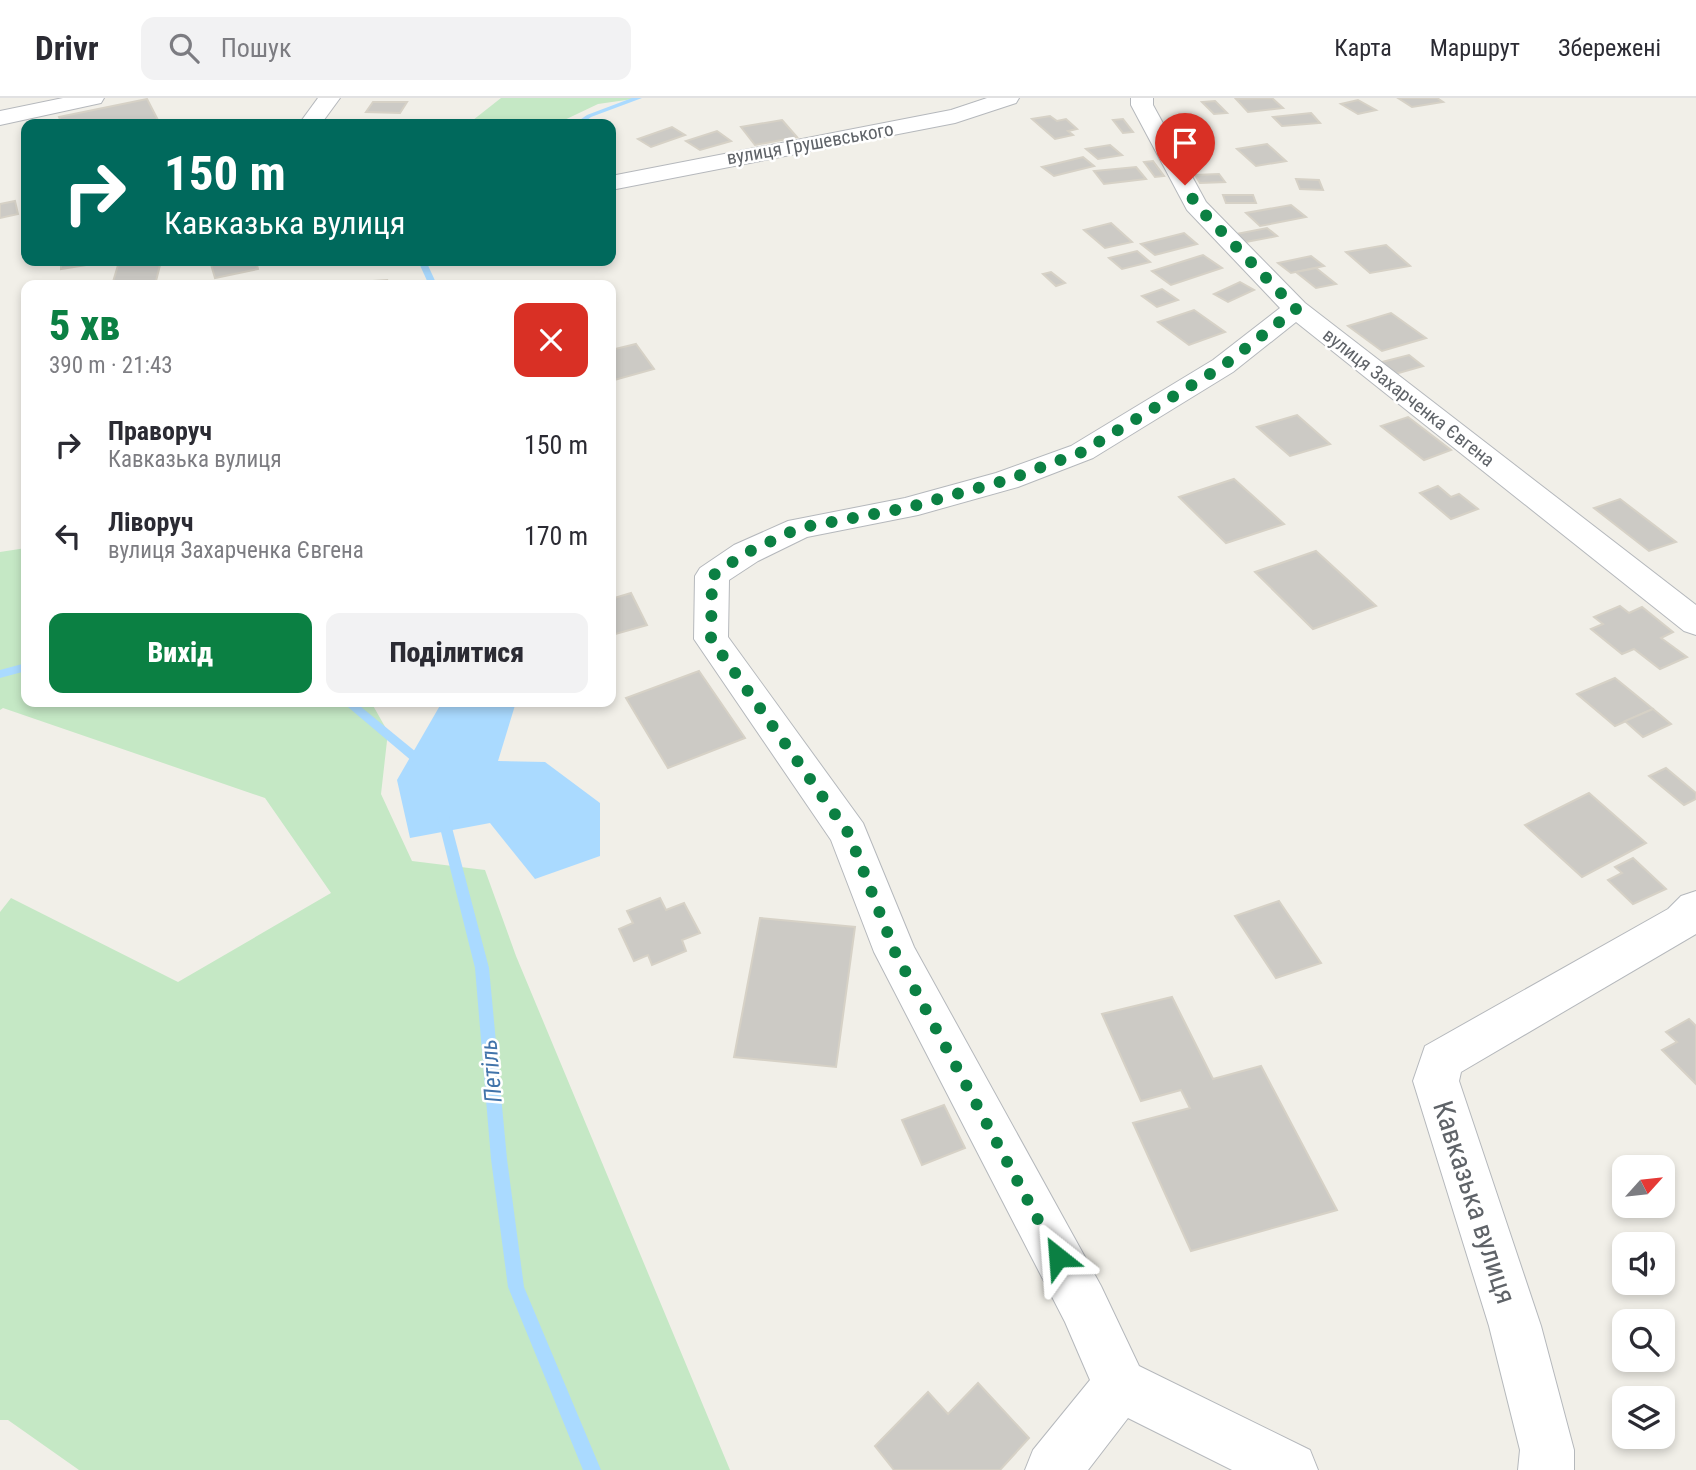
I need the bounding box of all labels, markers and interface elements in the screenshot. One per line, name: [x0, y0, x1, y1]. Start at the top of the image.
search box: [141, 17, 631, 80]
text: Drivr: [35, 29, 99, 68]
icon: search: [165, 29, 203, 67]
text: Пошук: [221, 33, 291, 63]
text: Карта: [1334, 34, 1392, 62]
text: Маршрут: [1430, 34, 1520, 62]
text: Збережені: [1558, 34, 1661, 62]
pin: [1155, 113, 1215, 185]
street label: вулиця Грушевського: [725, 117, 895, 170]
icon: arrive: [1166, 124, 1204, 162]
text: 150 m: [164, 145, 286, 202]
icon: right: [49, 147, 140, 238]
text: Кавказька вулиця: [164, 204, 405, 242]
text: 5 хв: [49, 301, 120, 350]
button: close: [514, 303, 588, 377]
street label: вулиця Захарченка Євгена: [1318, 323, 1499, 472]
text: 390 m · 21:43: [49, 352, 173, 379]
text: Праворуч: [108, 416, 212, 446]
icon: right: [49, 426, 87, 464]
text: 150 m: [524, 430, 588, 460]
text: Кавказька вулиця: [108, 446, 282, 473]
text: Ліворуч: [108, 507, 193, 537]
icon: left: [49, 517, 87, 555]
text: 170 m: [524, 521, 588, 551]
text: вулиця Захарченка Євгена: [108, 537, 364, 564]
button: Вихід: [49, 613, 312, 693]
button: Поділитися: [326, 613, 588, 693]
water label: Петіль: [474, 1038, 508, 1104]
street label: Кавказька вулиця: [1426, 1097, 1523, 1308]
north arrow: [1612, 1155, 1675, 1218]
map controls: [1612, 1155, 1675, 1449]
position arrow: [1021, 1220, 1095, 1294]
button: sound: [1612, 1232, 1675, 1295]
button: search: [1612, 1309, 1675, 1372]
button: layers: [1612, 1386, 1675, 1449]

